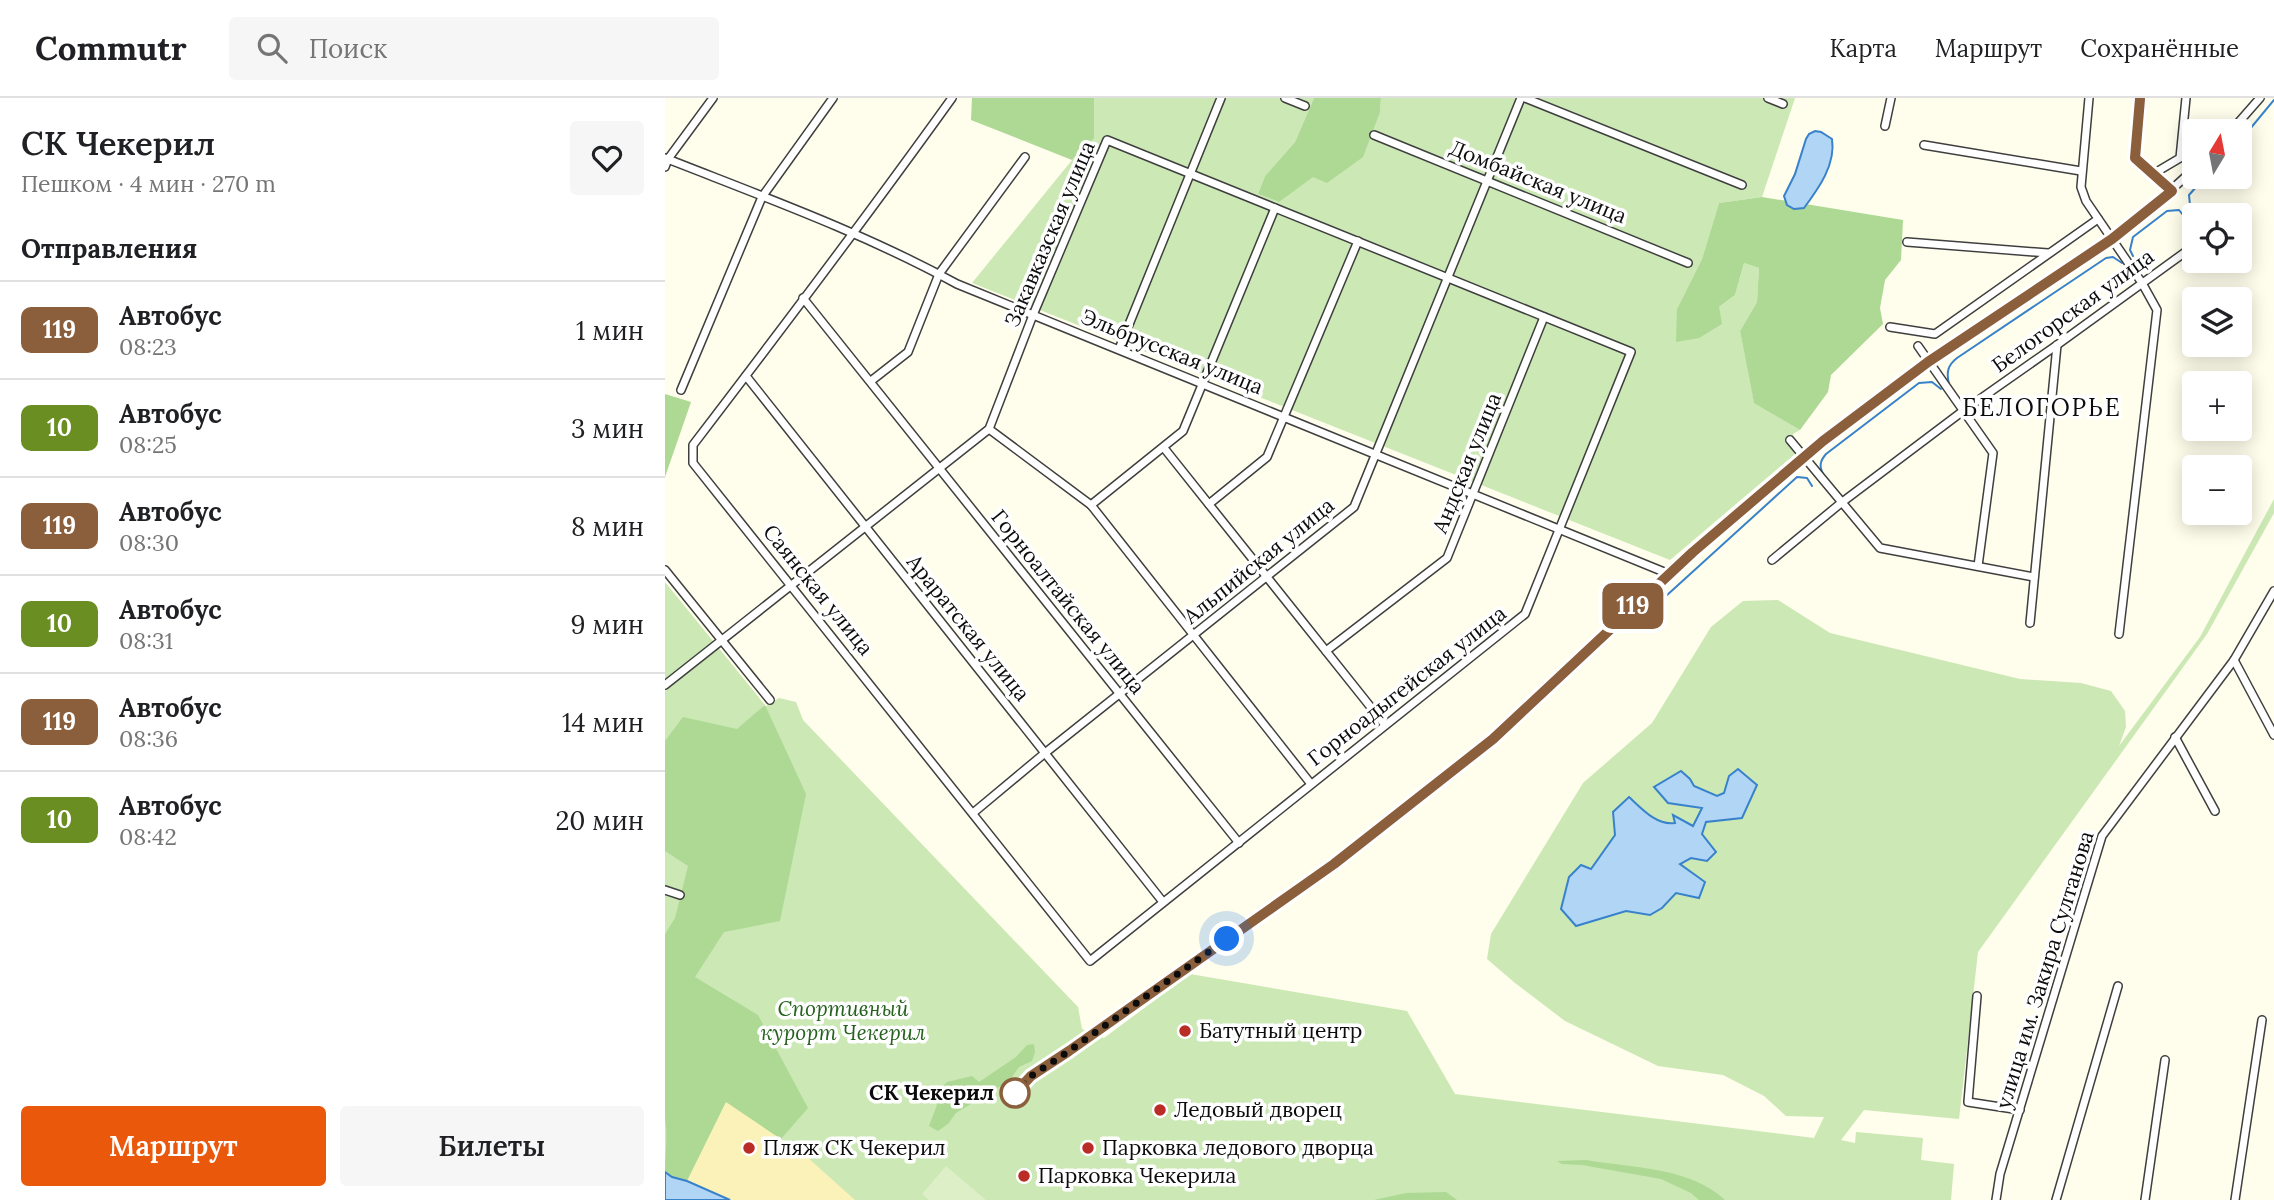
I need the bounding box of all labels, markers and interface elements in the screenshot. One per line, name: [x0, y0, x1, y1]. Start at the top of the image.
search box: [229, 17, 719, 80]
text: Commutr: [35, 27, 187, 69]
icon: search: [253, 29, 291, 67]
text: Поиск: [309, 32, 387, 65]
text: Карта: [1829, 33, 1897, 64]
text: Маршрут: [1935, 33, 2042, 64]
text: Сохранённые: [2080, 33, 2239, 64]
north arrow: [2182, 119, 2252, 189]
map controls: [2182, 119, 2252, 525]
button: heart: [570, 121, 644, 195]
text: СК Чекерил: [21, 122, 215, 164]
street label: Домбайская улица: [1446, 134, 1631, 229]
street label: Закавказская улица: [998, 137, 1101, 331]
text: Пешком · 4 мин · 270 m: [21, 169, 276, 198]
button: locate: [2182, 203, 2252, 273]
text: Отправления: [21, 232, 197, 265]
street label: Белогорская улица: [1986, 243, 2159, 378]
button: layers: [2182, 287, 2252, 357]
text: Автобус: [119, 299, 222, 332]
street label: Эльбрусская улица: [1077, 303, 1267, 400]
text: 119: [43, 314, 76, 345]
text: 1 мин: [576, 314, 644, 347]
text: 08:23: [119, 332, 177, 361]
button: +: [2182, 371, 2252, 441]
street label: Андская улица: [1426, 388, 1507, 538]
district label: БЕЛОГОРЬЕ: [1962, 392, 2122, 423]
text: Автобус: [119, 397, 222, 430]
text: 10: [47, 412, 72, 443]
text: 3 мин: [571, 412, 644, 445]
text: 08:25: [119, 430, 177, 459]
button: −: [2182, 455, 2252, 525]
street label: Альпийская улица: [1177, 491, 1340, 630]
text: Автобус: [119, 495, 222, 528]
street label: Горноалтайская улица: [986, 504, 1151, 700]
text: 119: [43, 510, 76, 541]
text: 8 мин: [571, 510, 644, 543]
street label: Саянская улица: [757, 519, 880, 661]
text: 08:30: [119, 528, 179, 557]
street label: Араратская улица: [900, 548, 1036, 707]
line badge: 119: [1593, 583, 1673, 629]
text: 119: [1616, 590, 1650, 621]
text: Автобус: [119, 593, 222, 626]
street label: Горноадыгейская улица: [1302, 599, 1512, 772]
text: 10: [47, 608, 72, 639]
text: 9 мин: [570, 608, 644, 641]
text: 08:31: [119, 626, 173, 655]
text: Автобус: [119, 691, 222, 724]
text: 119: [43, 706, 76, 737]
text: 14 мин: [562, 706, 644, 739]
text: 08:36: [119, 724, 178, 753]
text: Автобус: [119, 789, 222, 822]
text: 10: [47, 804, 72, 835]
text: 20 мин: [555, 804, 644, 837]
text: 08:42: [119, 822, 177, 851]
street label: улица им. Закира Султанова: [1989, 828, 2100, 1112]
your location: [1209, 921, 1244, 956]
park label: Спортивный курорт Чекерил: [760, 995, 926, 1046]
place label: Батутный центр: [1199, 1017, 1362, 1044]
marker: Батутный центр: [1177, 1023, 1193, 1039]
marker: СК Чекерил: [1000, 1078, 1030, 1108]
place label: СК Чекерил: [869, 1079, 994, 1106]
place label: Ледовый дворец: [1174, 1096, 1342, 1123]
marker: Ледовый дворец: [1152, 1102, 1168, 1118]
button: Маршрут: [21, 1106, 326, 1186]
button: Билеты: [340, 1106, 644, 1186]
place label: Пляж СК Чекерил: [763, 1134, 946, 1161]
place label: Парковка ледового дворца: [1102, 1134, 1374, 1161]
marker: Пляж СК Чекерил: [741, 1140, 757, 1156]
marker: Парковка ледового дворца: [1080, 1140, 1096, 1156]
place label: Парковка Чекерила: [1038, 1162, 1236, 1189]
marker: Парковка Чекерила: [1016, 1168, 1032, 1184]

